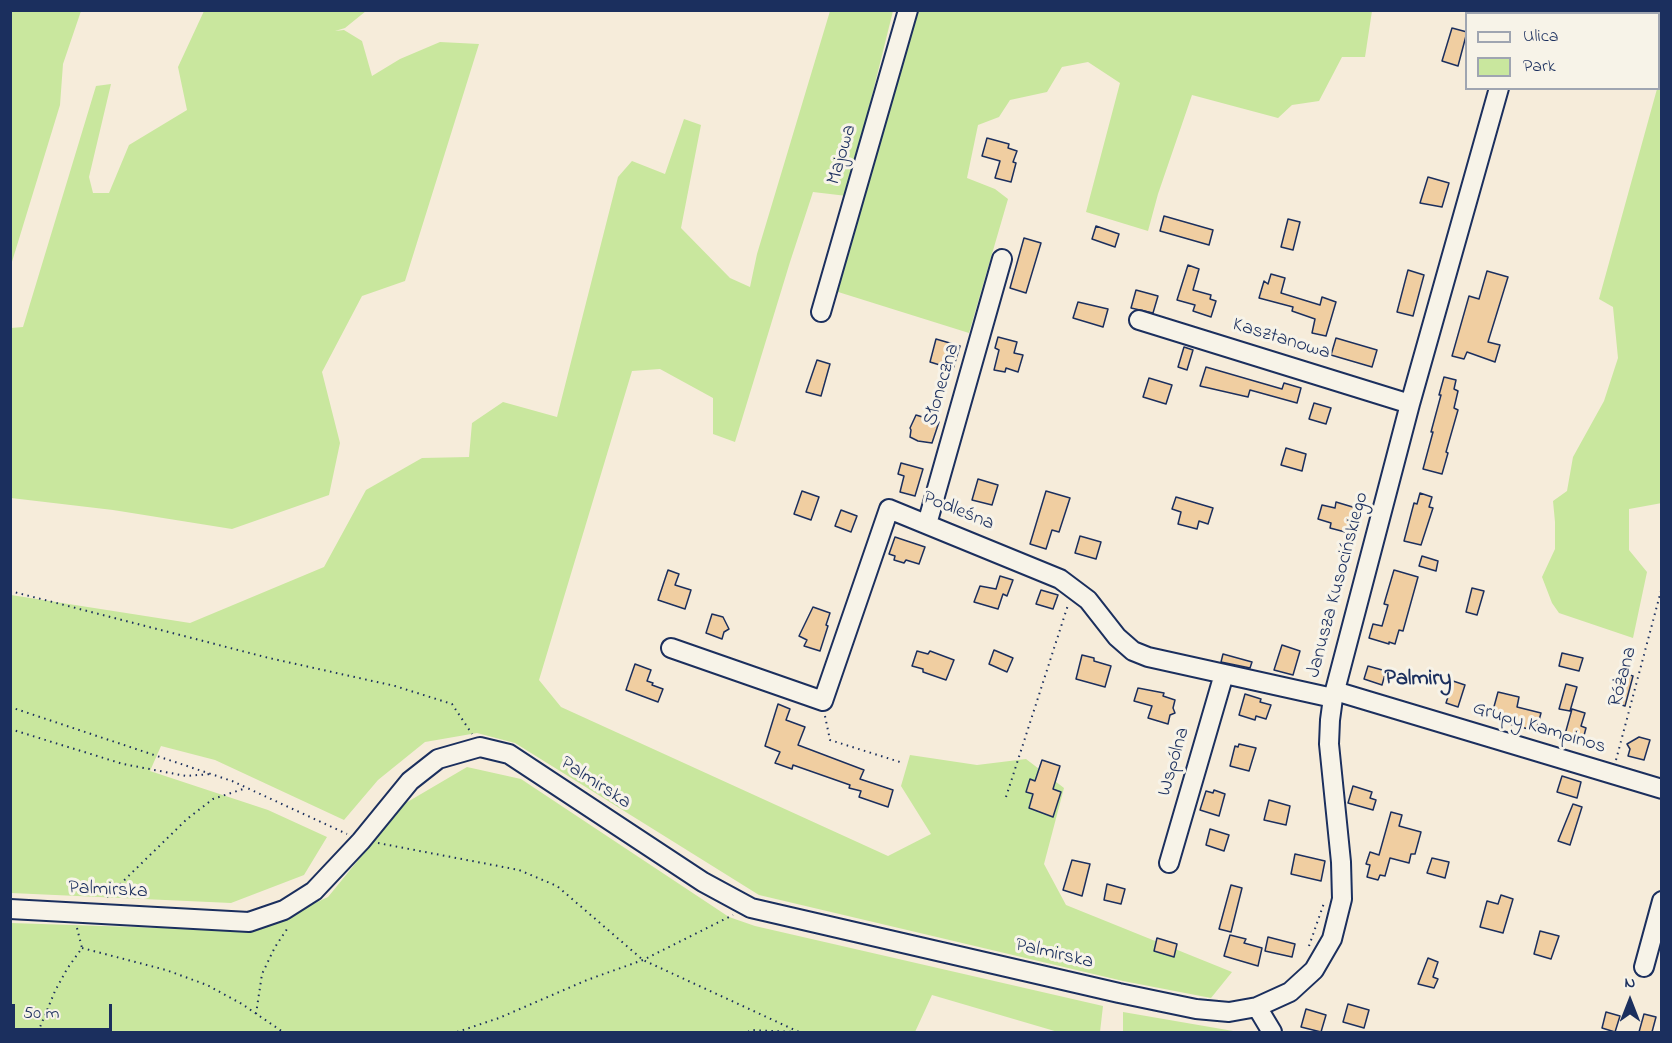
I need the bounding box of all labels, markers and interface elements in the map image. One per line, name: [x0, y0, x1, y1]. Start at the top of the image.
legend: [1465, 12, 1660, 90]
text: Ulica: [1523, 24, 1558, 50]
text: Park: [1523, 54, 1556, 80]
street label: Majowa: [823, 122, 863, 188]
street label: Kasztanowa: [1229, 314, 1333, 366]
street label: Słoneczna: [920, 341, 966, 429]
street label: Podleśna: [919, 487, 997, 537]
street label: Janusza Kusocińskiego: [1303, 490, 1375, 680]
street label: Różana: [1604, 644, 1644, 710]
district label: Palmiry: [1384, 667, 1452, 693]
street label: Grupy Kampinos: [1469, 697, 1609, 761]
street label: Wspólna: [1154, 725, 1196, 799]
street label: Palmirska: [555, 752, 635, 816]
street label: Palmirska: [68, 877, 148, 905]
street label: Palmirska: [1013, 934, 1095, 976]
north arrow: [1600, 971, 1660, 1031]
text: N: [1625, 971, 1635, 995]
scale bar: [15, 992, 116, 1030]
text: 50 m: [23, 1001, 60, 1027]

